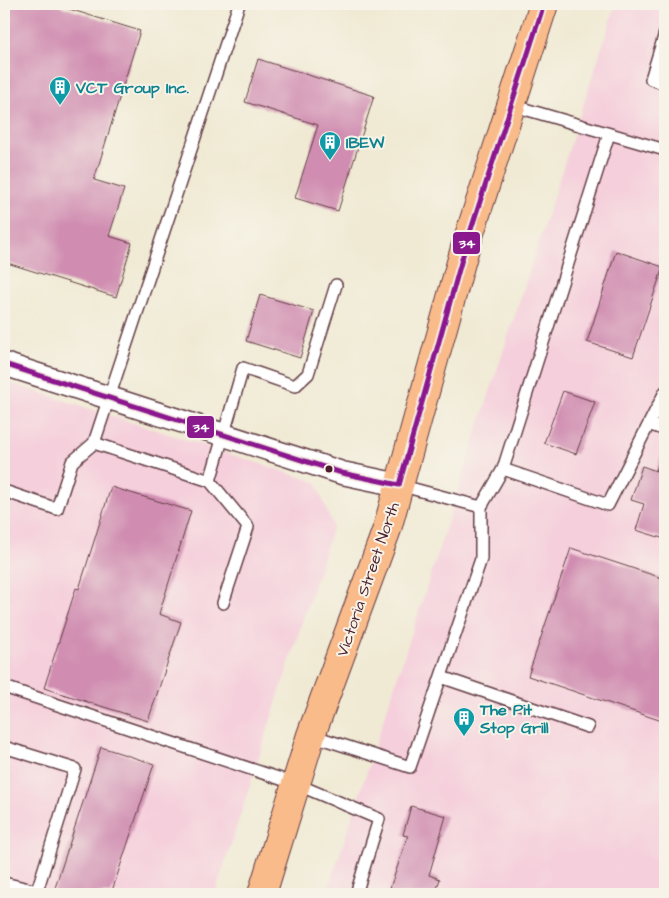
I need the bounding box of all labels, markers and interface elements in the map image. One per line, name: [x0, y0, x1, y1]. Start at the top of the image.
building icon: VCT Group Inc.: [48, 75, 72, 106]
place label: VCT Group Inc.: [75, 77, 189, 99]
building icon: IBEW: [318, 130, 342, 161]
place label: IBEW: [346, 132, 385, 154]
line badge: 34: [452, 231, 481, 255]
text: 34: [458, 234, 476, 254]
line badge: 34: [186, 415, 215, 439]
text: 34: [192, 418, 210, 438]
unlabelled marker: [324, 464, 334, 474]
street label: Victoria Street North: [331, 499, 405, 659]
place label: The Pit Stop Grill: [479, 699, 549, 739]
building icon: The Pit Stop Grill: [452, 706, 476, 737]

